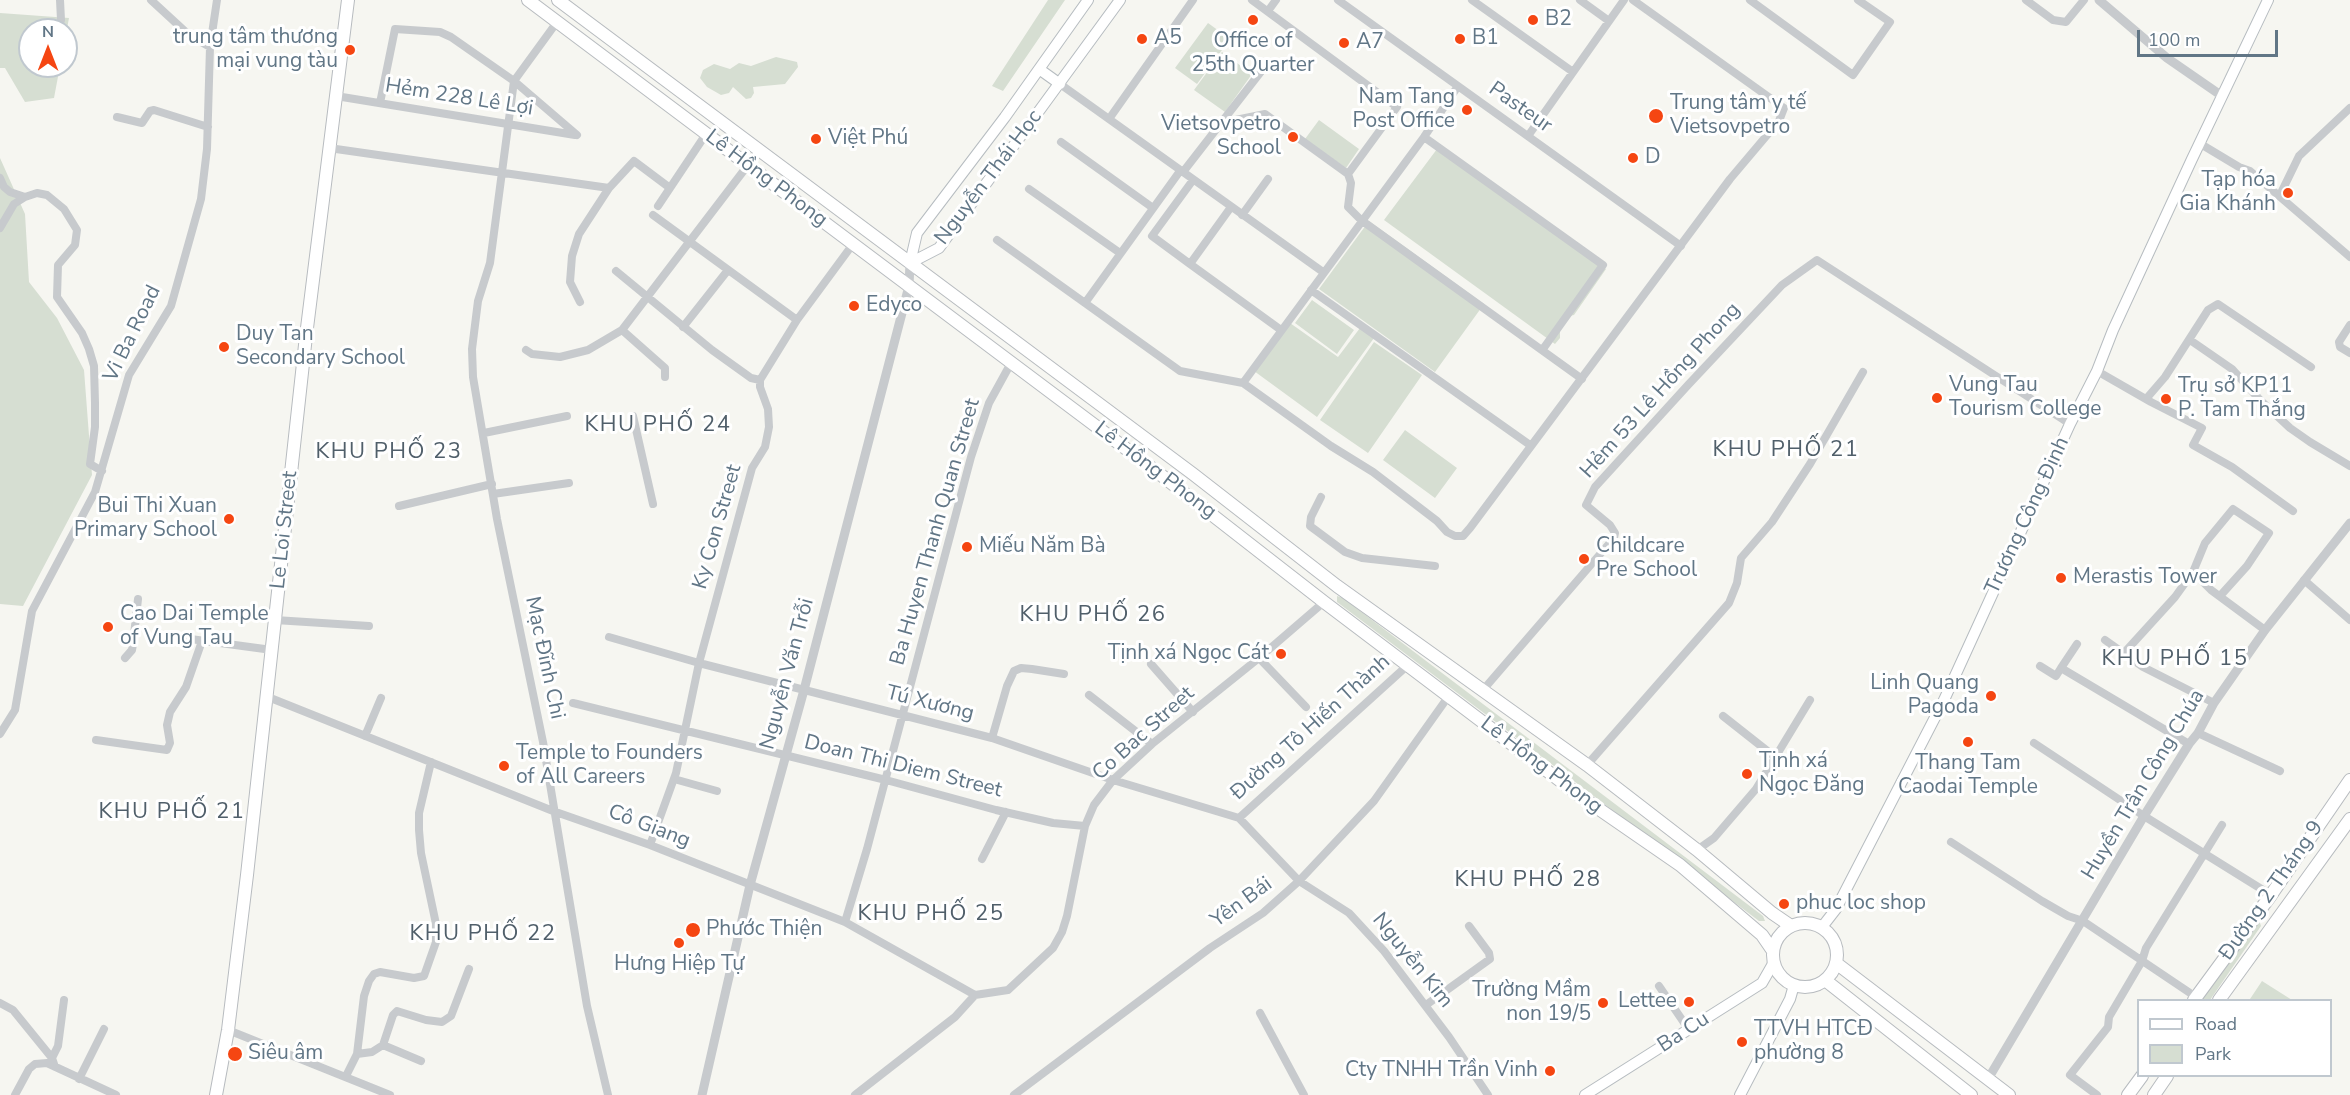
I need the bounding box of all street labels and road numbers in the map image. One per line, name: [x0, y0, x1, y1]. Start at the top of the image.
street label: Hẻm 228 Lê Lợi: [383, 74, 535, 122]
street label: Pasteur: [1483, 77, 1557, 139]
street label: Nguyễn Thái Học: [930, 106, 1048, 250]
street label: Lê Hồng Phong: [700, 125, 832, 233]
street label: Vi Ba Road: [99, 282, 167, 386]
street label: Hẻm 53 Lê Hồng Phong: [1576, 298, 1746, 484]
street label: Ba Huyen Thanh Quan Street: [886, 396, 986, 668]
street label: Lê Hồng Phong: [1089, 417, 1221, 525]
street label: Trương Công Định: [1981, 433, 2075, 599]
street label: Ky Con Street: [688, 462, 748, 592]
street label: Le Loi Street: [266, 470, 304, 590]
street label: Mạc Đĩnh Chi: [519, 594, 569, 722]
street label: Nguyễn Văn Trỗi: [756, 596, 820, 752]
street label: Đường Tô Hiến Thành: [1226, 650, 1396, 806]
street label: Tú Xương: [883, 681, 977, 727]
street label: Co Bac Street: [1088, 682, 1200, 786]
street label: Huyền Trân Công Chúa: [2077, 685, 2211, 885]
street label: Lê Hồng Phong: [1475, 712, 1607, 820]
street label: Doan Thi Diem Street: [802, 730, 1004, 804]
street label: Cô Giang: [604, 800, 694, 854]
street label: Đường 2 Tháng 9: [2214, 816, 2330, 966]
street label: Yên Bái: [1206, 872, 1278, 934]
street label: Nguyễn Kim: [1366, 908, 1458, 1014]
street label: Ba Cu: [1653, 1007, 1715, 1059]

